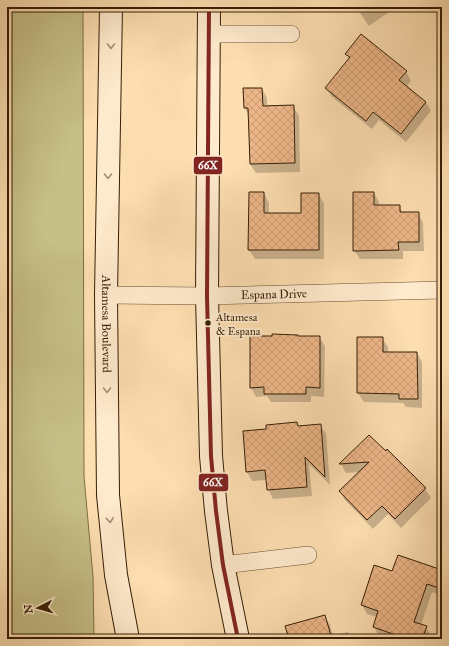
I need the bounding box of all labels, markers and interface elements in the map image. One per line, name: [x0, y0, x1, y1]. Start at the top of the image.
one-way arrow: [106, 43, 115, 49]
line badge: 66X: [193, 156, 223, 175]
text: 66X: [198, 159, 218, 172]
one-way arrow: [104, 173, 112, 179]
street label: Altamesa Boulevard: [99, 274, 114, 373]
street label: Espana Drive: [241, 286, 307, 302]
place label: Altamesa & Espana: [215, 311, 261, 338]
marker: Altamesa & Espana: [203, 318, 213, 328]
one-way arrow: [103, 387, 111, 393]
line badge: 66X: [198, 473, 229, 492]
text: 66X: [203, 476, 223, 489]
one-way arrow: [105, 517, 114, 523]
north arrow: [18, 588, 58, 628]
text: N: [22, 603, 36, 614]

